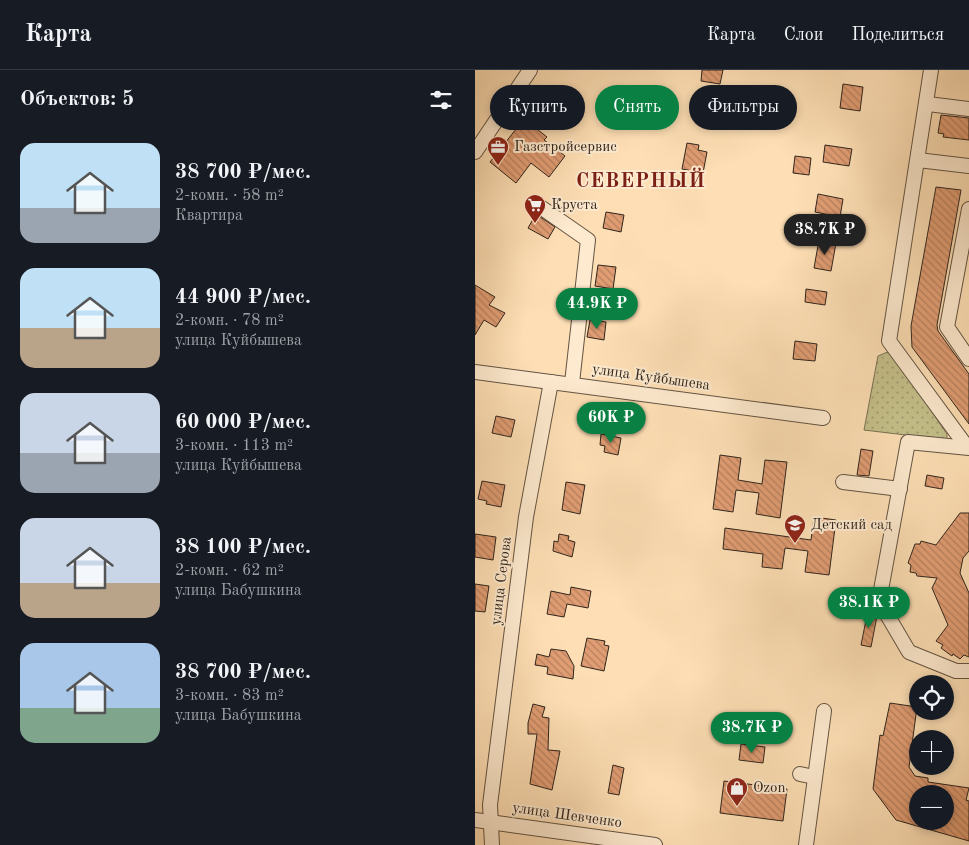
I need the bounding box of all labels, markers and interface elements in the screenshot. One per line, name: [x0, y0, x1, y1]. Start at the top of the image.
text: Карта: [25, 23, 92, 47]
text: Карта: [707, 26, 756, 44]
text: Слои: [784, 26, 823, 44]
text: Поделиться: [851, 26, 944, 44]
chip: Купить: [490, 85, 585, 130]
chip: Снять: [595, 85, 679, 130]
chip: Фильтры: [689, 85, 797, 130]
icon: filters: [427, 86, 455, 114]
text: Объектов: 5: [20, 89, 134, 110]
office icon: Газстройсервис: [486, 135, 510, 166]
place label: Газстройсервис: [514, 140, 617, 155]
text: 38 700 ₽/мес.: [175, 162, 311, 183]
icon: home: [60, 163, 120, 223]
district label: СЕВЕРНЫЙ: [576, 167, 706, 192]
text: 2-комн. · 58 m²: [175, 188, 284, 204]
supermarket icon: Круста: [523, 193, 547, 224]
place label: Круста: [551, 198, 598, 213]
text: Квартира: [175, 208, 243, 224]
pin: 38.7K ₽: [779, 214, 871, 256]
text: 38.7K ₽: [795, 222, 855, 238]
text: 44 900 ₽/мес.: [175, 287, 311, 308]
icon: home: [60, 288, 120, 348]
pin: 44.9K ₽: [551, 288, 643, 330]
text: 44.9K ₽: [567, 296, 627, 312]
text: 2-комн. · 78 m²: [175, 313, 284, 329]
text: улица Куйбышева: [175, 333, 302, 349]
street label: улица Куйбышева: [591, 362, 712, 394]
pin: 60K ₽: [576, 402, 646, 444]
text: 60K ₽: [588, 410, 634, 426]
text: 60 000 ₽/мес.: [175, 412, 311, 433]
icon: home: [60, 413, 120, 473]
text: 3-комн. · 113 m²: [175, 438, 293, 454]
text: улица Куйбышева: [175, 458, 302, 474]
school or university icon: Детский сад: [783, 513, 807, 544]
place label: Детский сад: [811, 518, 892, 533]
street label: улица Серова: [489, 535, 515, 626]
text: 38 100 ₽/мес.: [175, 537, 311, 558]
icon: home: [60, 538, 120, 598]
text: 2-комн. · 62 m²: [175, 563, 284, 579]
text: улица Бабушкина: [175, 583, 302, 599]
pin: 38.1K ₽: [823, 586, 915, 629]
text: 38.1K ₽: [839, 595, 899, 611]
text: 38 700 ₽/мес.: [175, 662, 311, 683]
icon: home: [60, 663, 120, 723]
map controls: [909, 675, 954, 830]
button: locate: [909, 675, 954, 720]
text: 3-комн. · 83 m²: [175, 688, 284, 704]
text: улица Бабушкина: [175, 708, 302, 724]
pin: 38.7K ₽: [706, 712, 798, 754]
text: 38.7K ₽: [722, 720, 782, 736]
button: +: [909, 730, 954, 775]
shop icon: Ozon: [725, 776, 749, 807]
place label: Ozon: [753, 781, 786, 796]
button: −: [909, 785, 954, 830]
street label: улица Шевченко: [511, 801, 623, 831]

